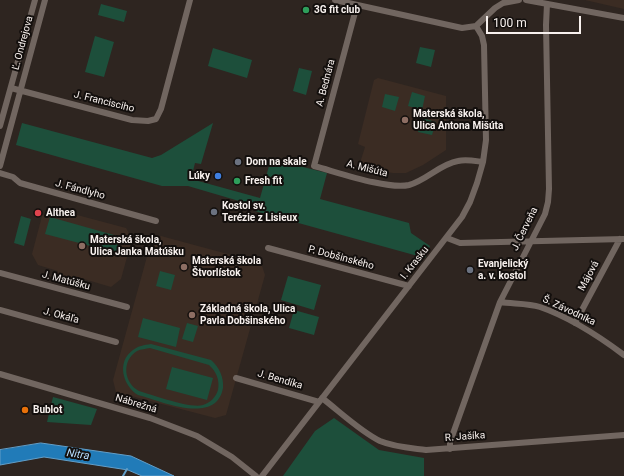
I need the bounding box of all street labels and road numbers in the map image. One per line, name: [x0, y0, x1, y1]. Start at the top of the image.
street label: Ľ. Ondrejova: [10, 15, 36, 71]
street label: A. Bednára: [314, 58, 338, 108]
street label: J. Francisciho: [73, 89, 135, 115]
street label: A. Mišúta: [345, 158, 389, 180]
street label: J. Fándlyho: [54, 178, 106, 202]
street label: J. Červeňa: [509, 205, 541, 253]
street label: P. Dobšinského: [307, 243, 375, 273]
street label: I. Krasku: [398, 244, 432, 282]
street label: Májová: [576, 259, 602, 293]
street label: J. Matúšku: [41, 269, 91, 293]
street label: Š. Závodníka: [541, 294, 597, 328]
street label: J. Okáľa: [42, 305, 80, 327]
street label: J. Bendíka: [256, 368, 304, 392]
street label: Nábrežná: [114, 392, 158, 416]
street label: R. Jašíka: [444, 430, 486, 444]

